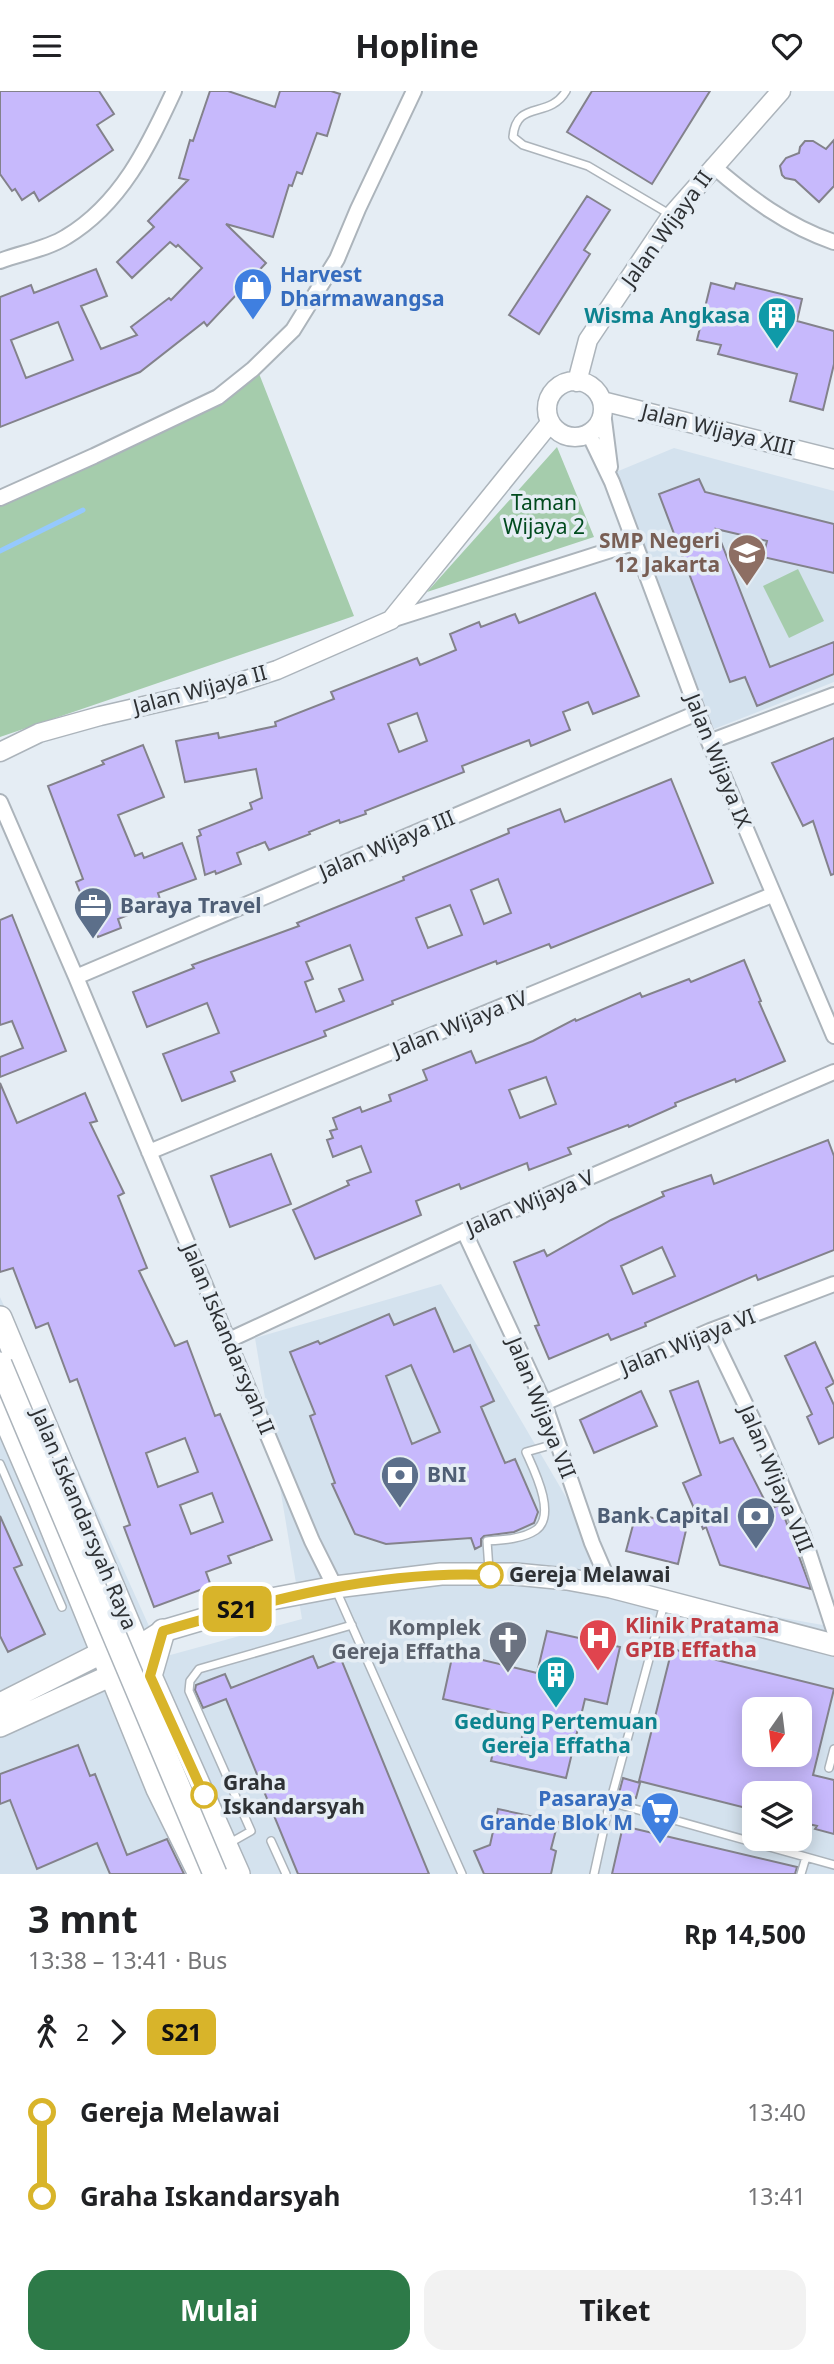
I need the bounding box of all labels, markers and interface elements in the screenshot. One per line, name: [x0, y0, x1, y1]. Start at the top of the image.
text: Hopline: [355, 24, 479, 67]
icon: menu: [28, 27, 66, 65]
icon: heart: [768, 27, 806, 65]
street label: Jalan Wijaya II: [613, 165, 718, 294]
place label: Harvest Dharmawangsa: [280, 260, 445, 312]
shop icon: Harvest Dharmawangsa: [232, 266, 274, 321]
building icon: Wisma Angkasa: [756, 295, 798, 350]
place label: Wisma Angkasa: [584, 301, 750, 329]
street label: Jalan Wijaya XIII: [637, 396, 798, 462]
park label: Taman Wijaya 2: [503, 488, 585, 540]
place label: SMP Negeri 12 Jakarta: [599, 526, 720, 578]
school or university icon: SMP Negeri 12 Jakarta: [726, 532, 768, 587]
street label: Jalan Wijaya II: [128, 658, 270, 721]
street label: Jalan Wijaya IX: [678, 687, 759, 833]
street label: Jalan Wijaya III: [313, 803, 459, 886]
office icon: Baraya Travel: [72, 885, 114, 940]
place label: Baraya Travel: [120, 891, 262, 919]
street label: Jalan Wijaya IV: [386, 983, 532, 1064]
street label: Jalan Wijaya V: [460, 1162, 598, 1242]
street label: Jalan Iskandarsyah II: [175, 1237, 282, 1438]
street label: Jalan Wijaya VI: [614, 1301, 759, 1382]
street label: Jalan Wijaya VII: [500, 1331, 583, 1482]
street label: Jalan Wijaya VIII: [733, 1399, 821, 1556]
street label: Jalan Iskandarsyah Raya: [25, 1402, 144, 1634]
bank icon: BNI: [379, 1454, 421, 1509]
place label: BNI: [427, 1460, 466, 1488]
bank icon: Bank Capital: [735, 1495, 777, 1550]
place label: Bank Capital: [597, 1501, 729, 1529]
place label: Gereja Melawai: [509, 1560, 671, 1588]
marker: Gereja Melawai: [477, 1562, 503, 1588]
line badge: S21: [197, 1586, 277, 1632]
text: S21: [217, 1592, 257, 1625]
place label: Klinik Pratama GPIB Effatha: [625, 1611, 779, 1663]
place label: Komplek Gereja Effatha: [332, 1613, 482, 1665]
hospital icon: Klinik Pratama GPIB Effatha: [577, 1617, 619, 1672]
church icon: Komplek Gereja Effatha: [487, 1619, 529, 1674]
building icon: Gedung Pertemuan Gereja Effatha: [535, 1654, 577, 1709]
north arrow: [742, 1697, 812, 1767]
map controls: [742, 1697, 812, 1851]
place label: Gedung Pertemuan Gereja Effatha: [454, 1707, 658, 1759]
place label: Graha Iskandarsyah: [223, 1768, 365, 1820]
button: layers: [742, 1781, 812, 1851]
marker: Graha Iskandarsyah: [191, 1782, 217, 1808]
place label: Pasaraya Grande Blok M: [480, 1784, 633, 1836]
supermarket icon: Pasaraya Grande Blok M: [639, 1790, 681, 1845]
text: 3 mnt: [28, 1892, 138, 1944]
text: Rp 14,500: [684, 1916, 806, 1952]
text: 13:38 – 13:41 · Bus: [28, 1944, 227, 1976]
icon: walk: [28, 2013, 66, 2051]
icon: forward: [99, 2013, 137, 2051]
text: S21: [161, 2015, 202, 2048]
text: 2: [76, 2016, 89, 2048]
text: Gereja Melawai: [80, 2094, 280, 2130]
text: 13:40: [747, 2096, 806, 2128]
text: Graha Iskandarsyah: [80, 2178, 341, 2214]
text: 13:41: [747, 2180, 806, 2212]
button: Mulai: [28, 2270, 410, 2350]
button: Tiket: [424, 2270, 806, 2350]

